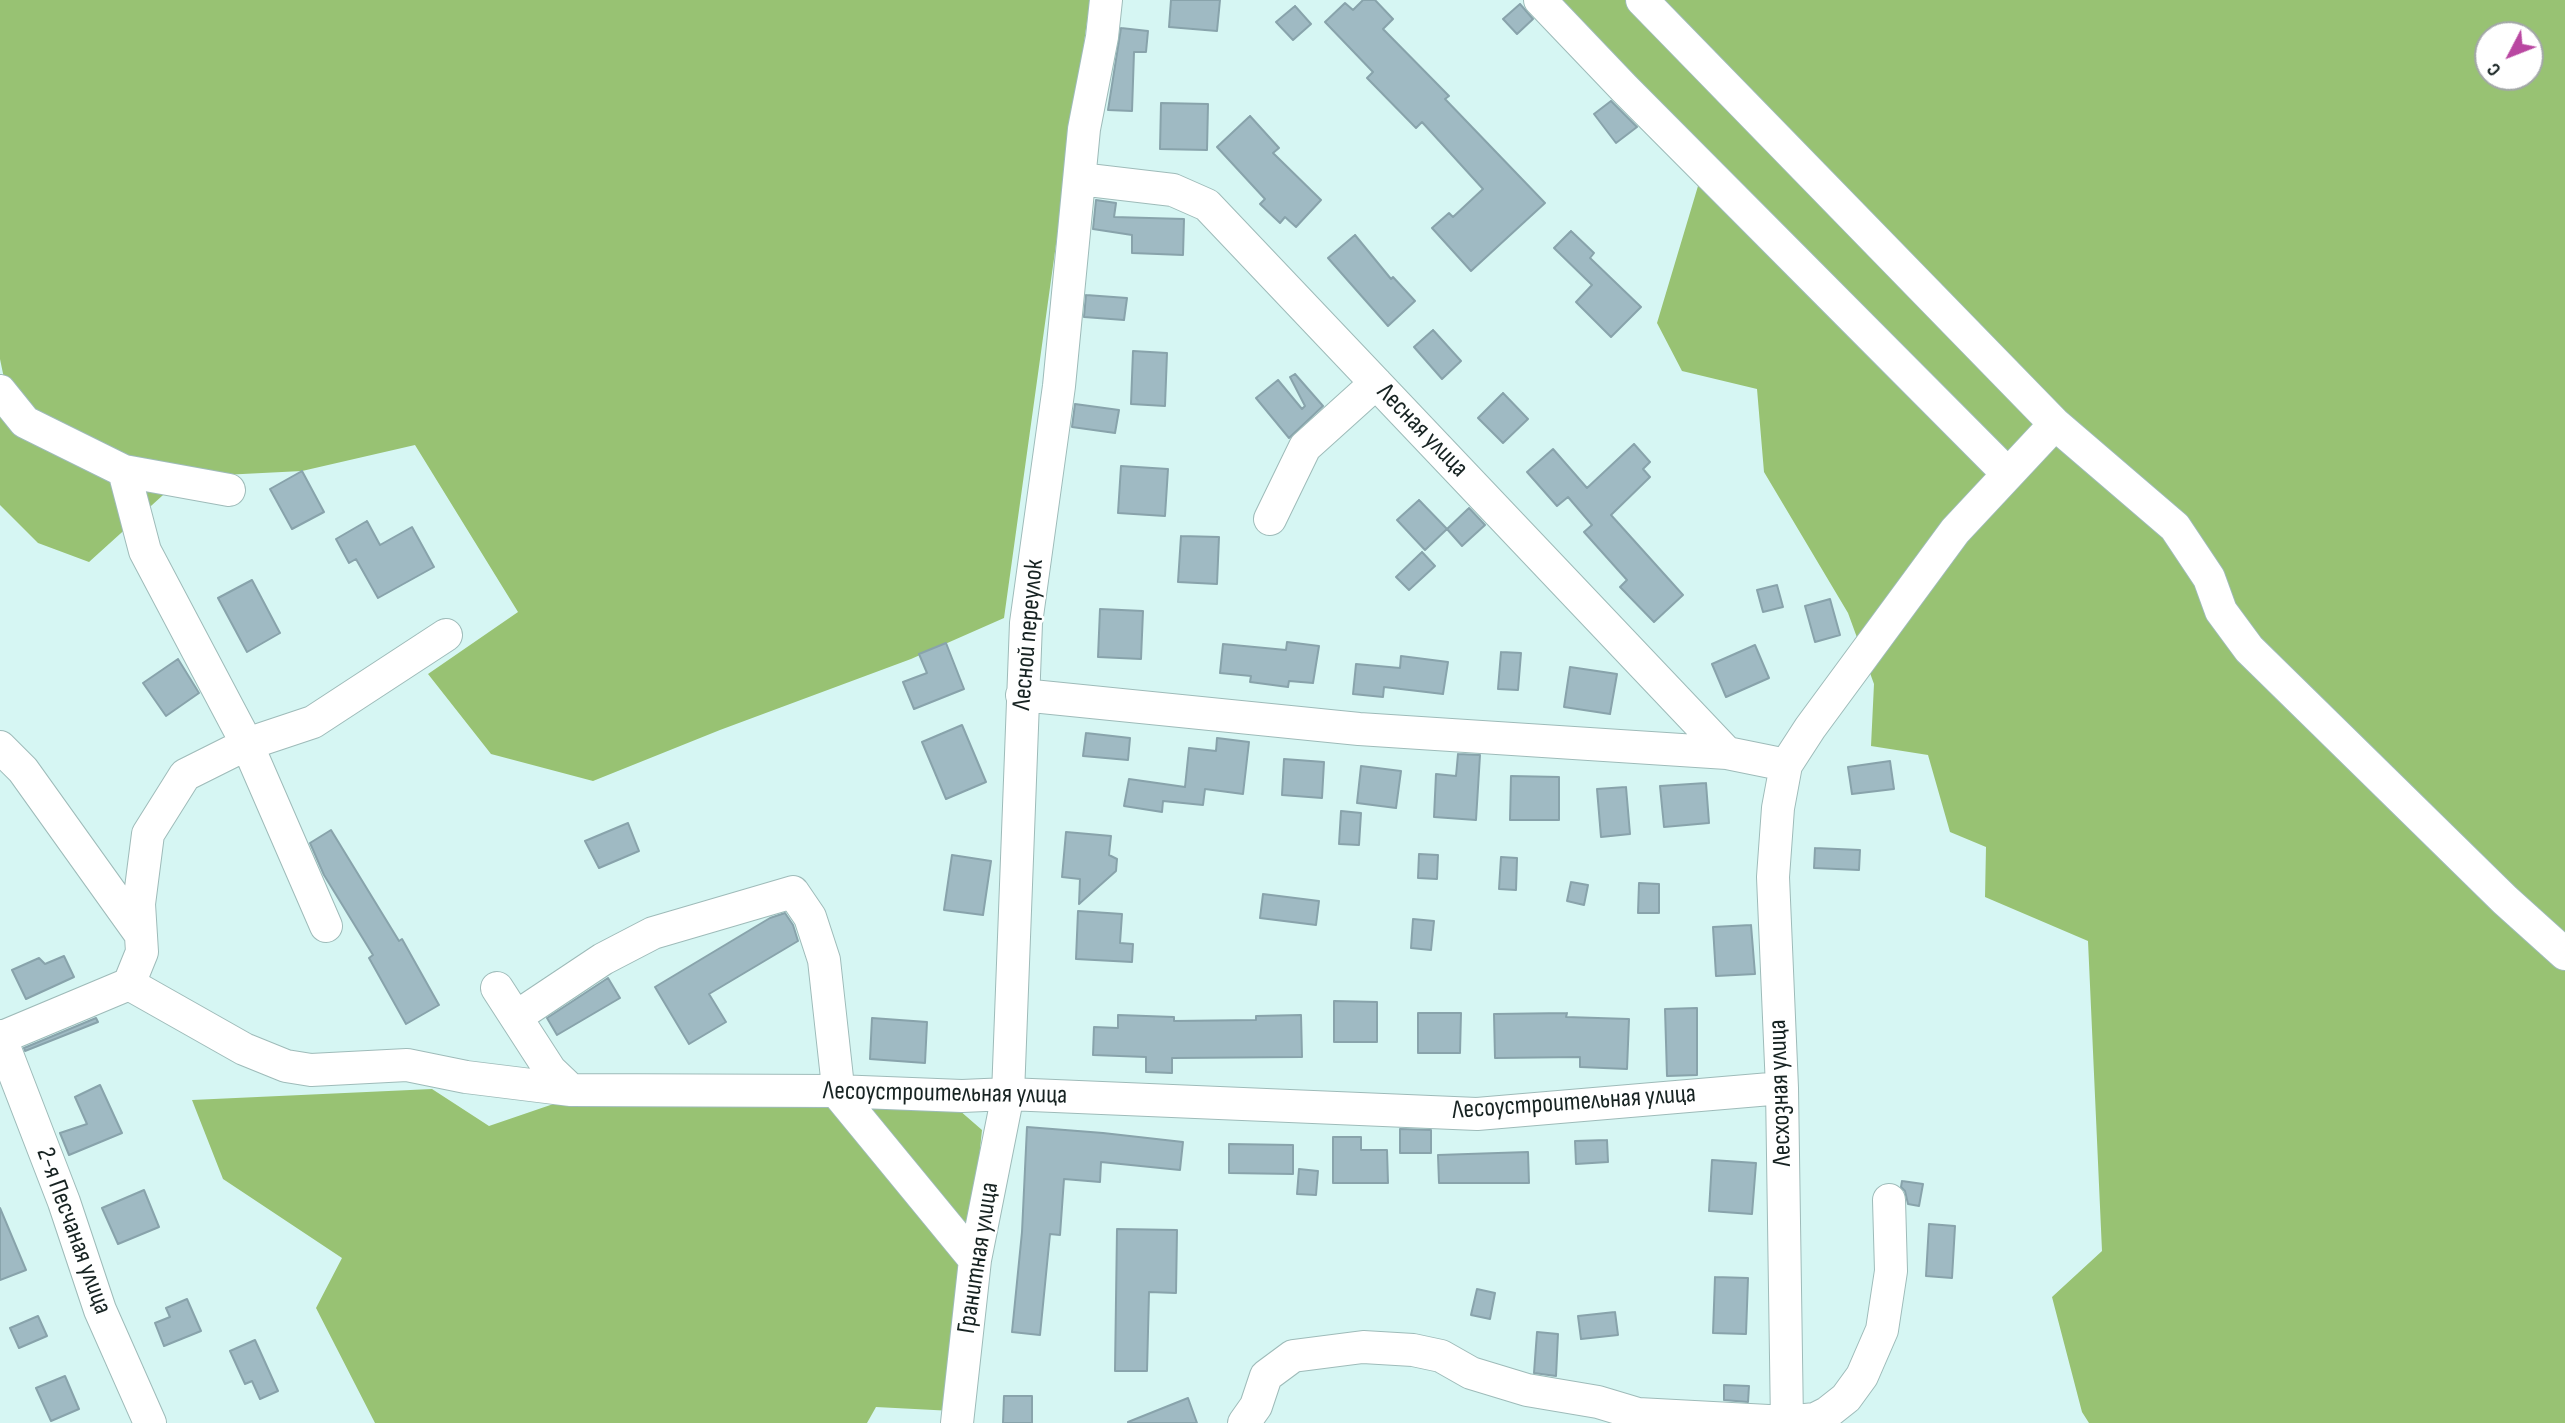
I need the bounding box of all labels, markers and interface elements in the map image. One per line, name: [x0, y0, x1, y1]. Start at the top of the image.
north arrow: [2474, 21, 2544, 91]
text: С: [2483, 58, 2506, 80]
street label: Лесная улица: [1370, 378, 1474, 484]
street label: Лесной переулок: [1007, 558, 1051, 712]
street label: Лесхозная улица: [1763, 1019, 1799, 1167]
street label: Лесоустроительная улица: [823, 1076, 1067, 1112]
street label: Лесоустроительная улица: [1451, 1079, 1697, 1127]
street label: 2-я Песчаная улица: [28, 1143, 118, 1319]
street label: Гранитная улица: [952, 1180, 1006, 1336]

